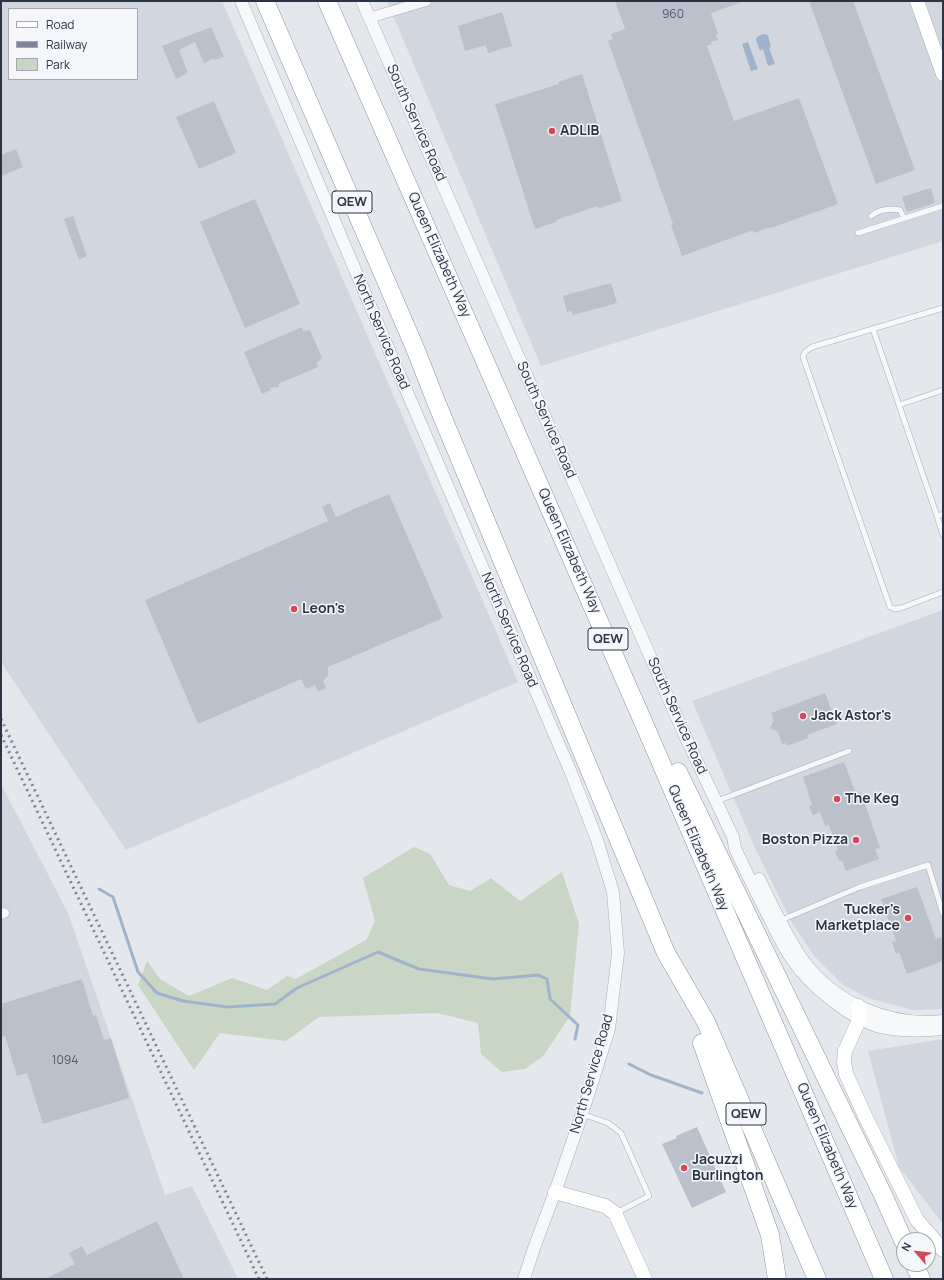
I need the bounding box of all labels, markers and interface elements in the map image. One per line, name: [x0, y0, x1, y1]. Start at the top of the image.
legend: [8, 8, 138, 80]
house number: 960: [662, 8, 684, 22]
text: Road: [46, 16, 74, 33]
text: Railway: [46, 36, 87, 53]
text: Park: [46, 56, 70, 73]
street label: South Service Road: [383, 62, 449, 184]
place label: ADLIB: [560, 123, 599, 139]
marker: ADLIB: [547, 126, 557, 136]
street label: Queen Elizabeth Way: [404, 190, 474, 320]
road number: QEW: [332, 191, 372, 213]
street label: North Service Road: [349, 272, 413, 392]
street label: South Service Road: [513, 359, 579, 481]
street label: Queen Elizabeth Way: [534, 486, 604, 616]
street label: North Service Road: [477, 570, 541, 690]
place label: Leon's: [302, 601, 345, 617]
marker: Leon's: [289, 604, 299, 614]
road number: QEW: [588, 628, 628, 650]
street label: South Service Road: [644, 655, 710, 777]
place label: Jack Astor's: [811, 708, 891, 724]
marker: Jack Astor's: [798, 711, 808, 721]
street label: Queen Elizabeth Way: [664, 782, 732, 914]
place label: The Keg: [845, 791, 899, 807]
marker: The Keg: [832, 794, 842, 804]
place label: Boston Pizza: [762, 832, 848, 848]
marker: Boston Pizza: [851, 835, 861, 845]
place label: Tucker's Marketplace: [816, 902, 900, 934]
marker: Tucker's Marketplace: [903, 913, 913, 923]
street label: North Service Road: [567, 1012, 617, 1136]
house number: 1094: [52, 1054, 78, 1068]
street label: Queen Elizabeth Way: [793, 1080, 861, 1212]
road number: QEW: [726, 1103, 766, 1125]
place label: Jacuzzi Burlington: [692, 1152, 763, 1184]
marker: Jacuzzi Burlington: [679, 1163, 689, 1173]
north arrow: [896, 1232, 936, 1272]
text: N: [897, 1240, 914, 1254]

